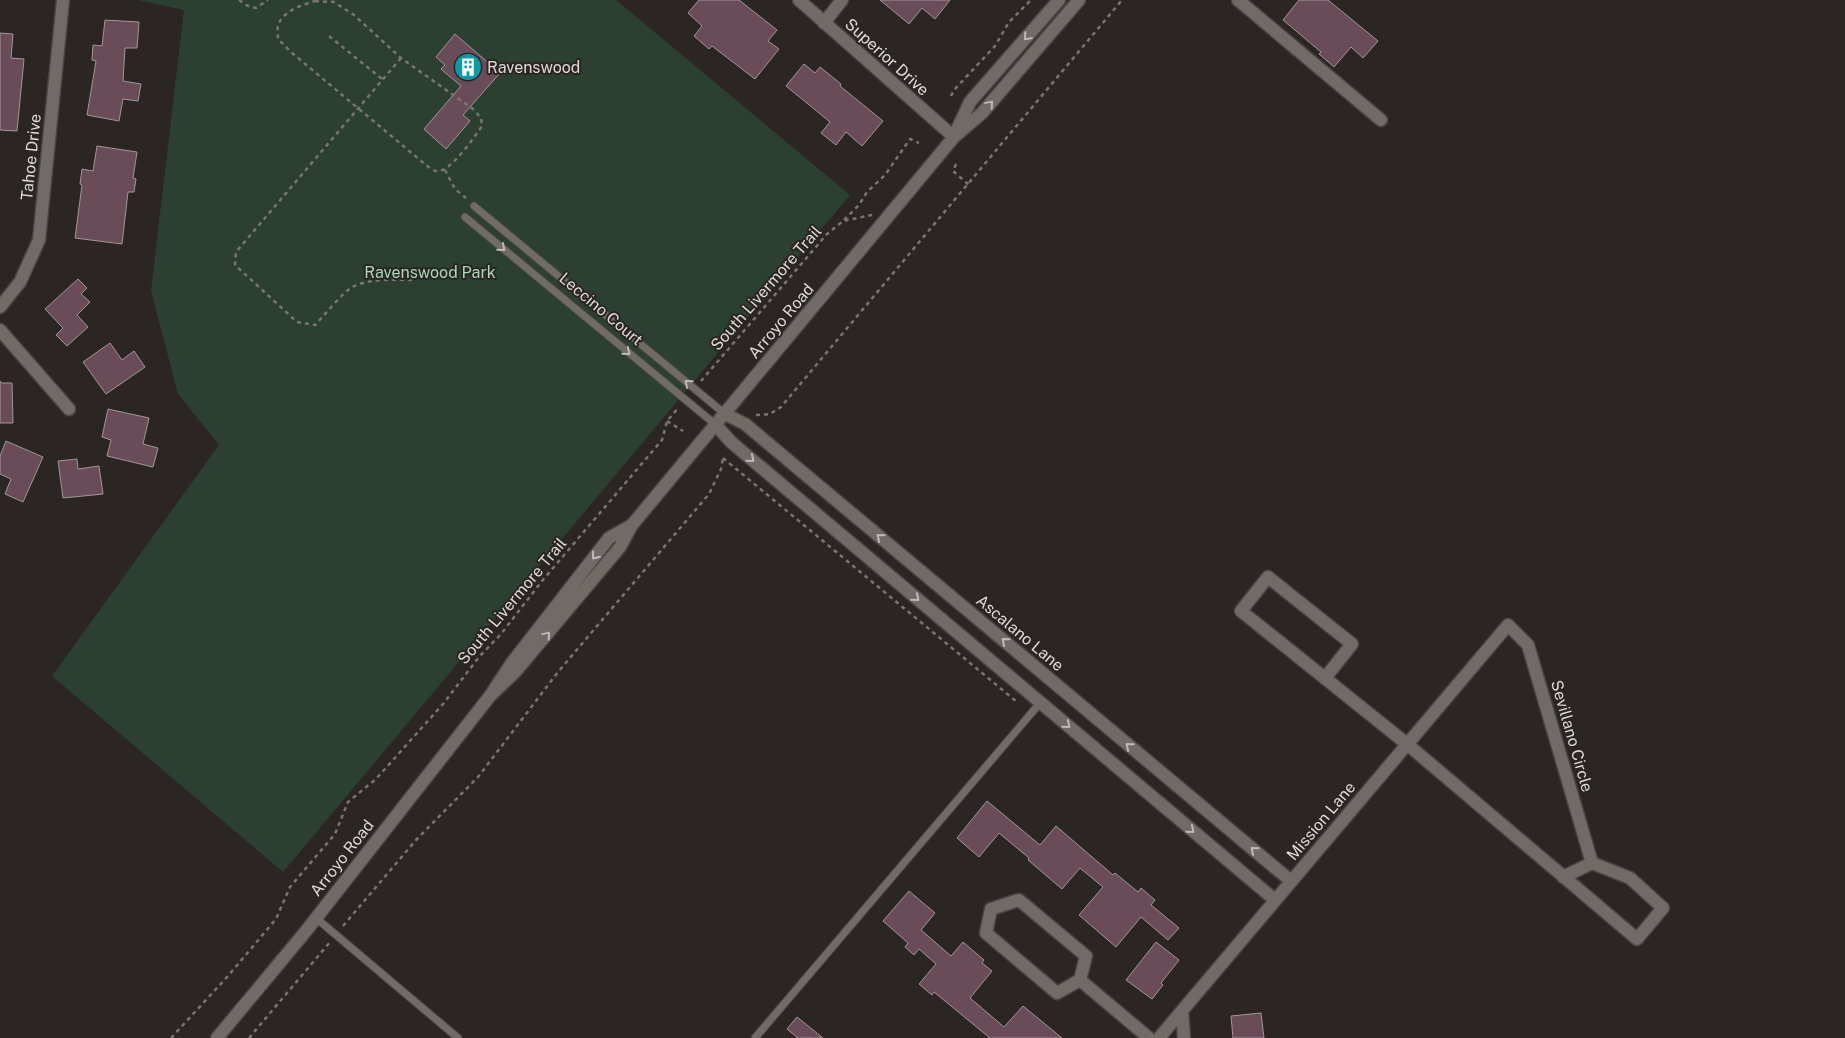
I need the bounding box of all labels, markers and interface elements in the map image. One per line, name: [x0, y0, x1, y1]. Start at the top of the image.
street label: Superior Drive: [841, 14, 933, 100]
one-way arrow: [1023, 31, 1032, 40]
building icon: Ravenswood: [453, 52, 483, 82]
place label: Ravenswood: [487, 58, 580, 77]
one-way arrow: [985, 100, 994, 109]
street label: Tahoe Drive: [17, 113, 45, 201]
street label: South Livermore Trail: [707, 222, 826, 354]
one-way arrow: [497, 243, 506, 252]
park label: Ravenswood Park: [364, 263, 496, 282]
street label: Leccino Court: [555, 269, 647, 349]
street label: Arroyo Road: [744, 280, 818, 362]
one-way arrow: [622, 346, 631, 355]
one-way arrow: [684, 379, 693, 388]
one-way arrow: [746, 454, 755, 463]
street label: South Livermore Trail: [454, 534, 571, 668]
one-way arrow: [877, 535, 886, 543]
one-way arrow: [593, 550, 601, 559]
street label: Ascalano Lane: [972, 591, 1068, 675]
one-way arrow: [910, 592, 919, 601]
one-way arrow: [541, 631, 550, 640]
one-way arrow: [1001, 638, 1010, 647]
street label: Sevillano Circle: [1547, 678, 1597, 794]
one-way arrow: [1061, 719, 1070, 728]
one-way arrow: [1126, 742, 1135, 751]
street label: Mission Lane: [1283, 778, 1359, 864]
street label: Arroyo Road: [306, 816, 378, 900]
one-way arrow: [1185, 824, 1194, 832]
one-way arrow: [1251, 847, 1260, 855]

